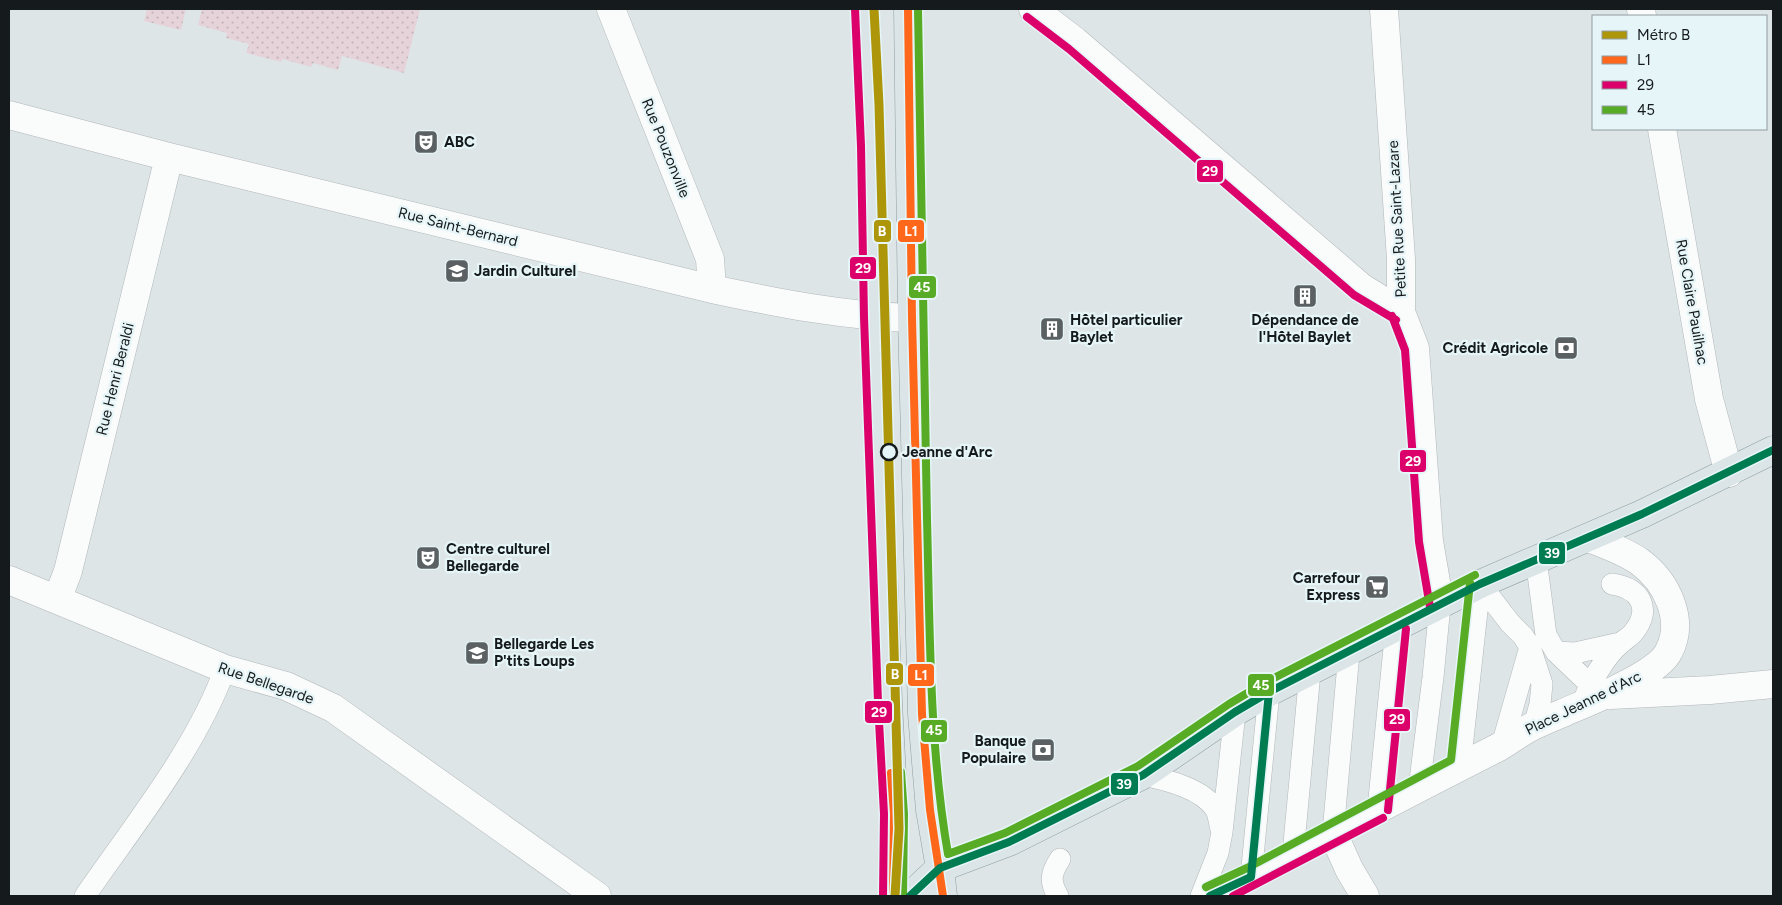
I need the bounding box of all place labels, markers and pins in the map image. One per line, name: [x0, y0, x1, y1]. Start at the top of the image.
theatre icon: ABC: [413, 129, 439, 155]
place label: ABC: [444, 133, 475, 151]
school or university icon: Jardin Culturel: [444, 258, 470, 284]
place label: Jardin Culturel: [474, 262, 576, 280]
building icon: Dépendance de l'Hôtel Baylet: [1292, 283, 1318, 309]
place label: Hôtel particulier Baylet: [1070, 311, 1183, 346]
place label: Dépendance de l'Hôtel Baylet: [1251, 311, 1359, 346]
building icon: Hôtel particulier Baylet: [1039, 316, 1065, 342]
bank icon: Crédit Agricole: [1553, 335, 1579, 361]
place label: Crédit Agricole: [1443, 339, 1549, 357]
marker: Jeanne d'Arc: [880, 443, 898, 461]
place label: Jeanne d'Arc: [902, 443, 993, 461]
place label: Centre culturel Bellegarde: [446, 540, 550, 575]
theatre icon: Centre culturel Bellegarde: [415, 545, 441, 571]
place label: Carrefour Express: [1293, 569, 1360, 604]
supermarket icon: Carrefour Express: [1364, 574, 1390, 600]
place label: Bellegarde Les P'tits Loups: [494, 635, 594, 670]
school or university icon: Bellegarde Les P'tits Loups: [464, 640, 490, 666]
place label: Banque Populaire: [961, 732, 1027, 767]
bank icon: Banque Populaire: [1030, 737, 1056, 763]

